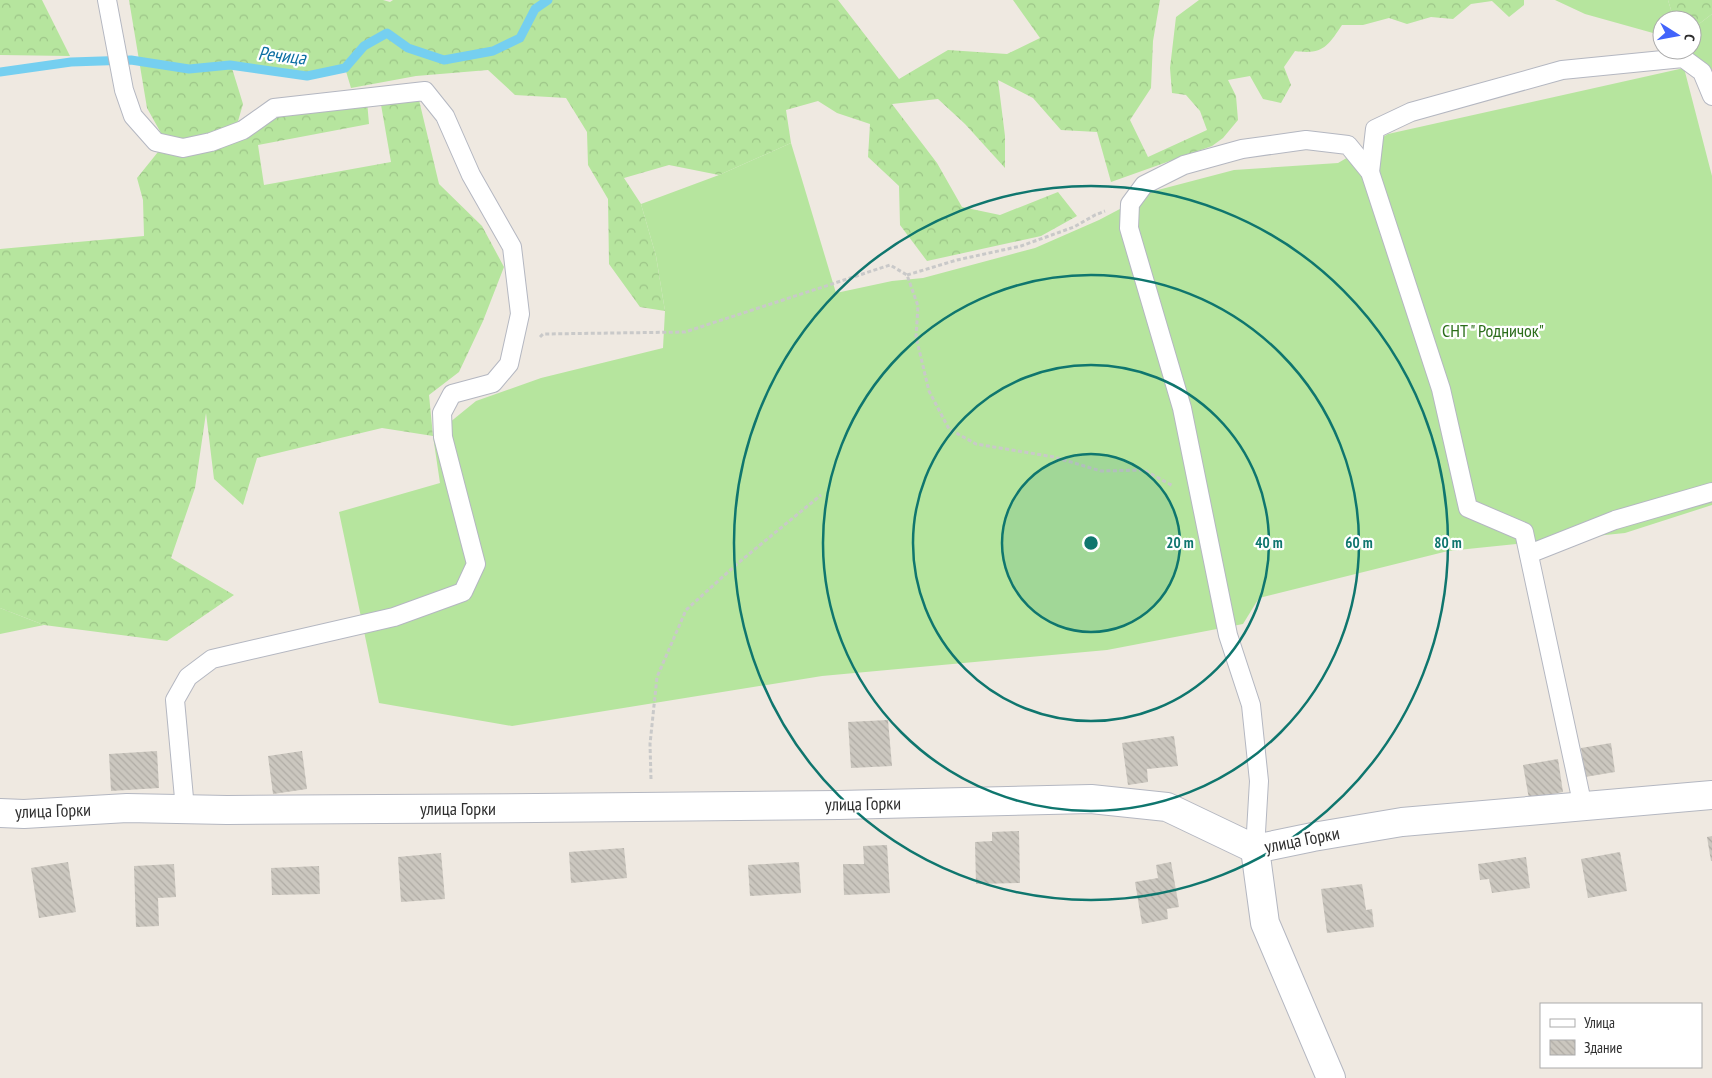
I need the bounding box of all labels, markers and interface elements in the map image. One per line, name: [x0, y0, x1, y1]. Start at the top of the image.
north arrow: [1652, 10, 1702, 60]
text: С: [1680, 33, 1699, 43]
water label: Речица: [257, 41, 308, 70]
park label: СНТ " Родничок": [1442, 319, 1544, 342]
text: 20 m: [1166, 533, 1194, 552]
text: 40 m: [1255, 533, 1283, 552]
text: 60 m: [1345, 533, 1373, 552]
text: 80 m: [1434, 533, 1462, 552]
centre of rings: [1082, 534, 1100, 552]
street label: улица Горки: [825, 791, 901, 816]
street label: улица Горки: [420, 797, 496, 820]
street label: улица Горки: [15, 798, 91, 823]
street label: улица Горки: [1262, 821, 1341, 858]
legend: [1540, 1003, 1702, 1068]
text: Улица: [1584, 1013, 1615, 1032]
text: Здание: [1584, 1038, 1622, 1057]

